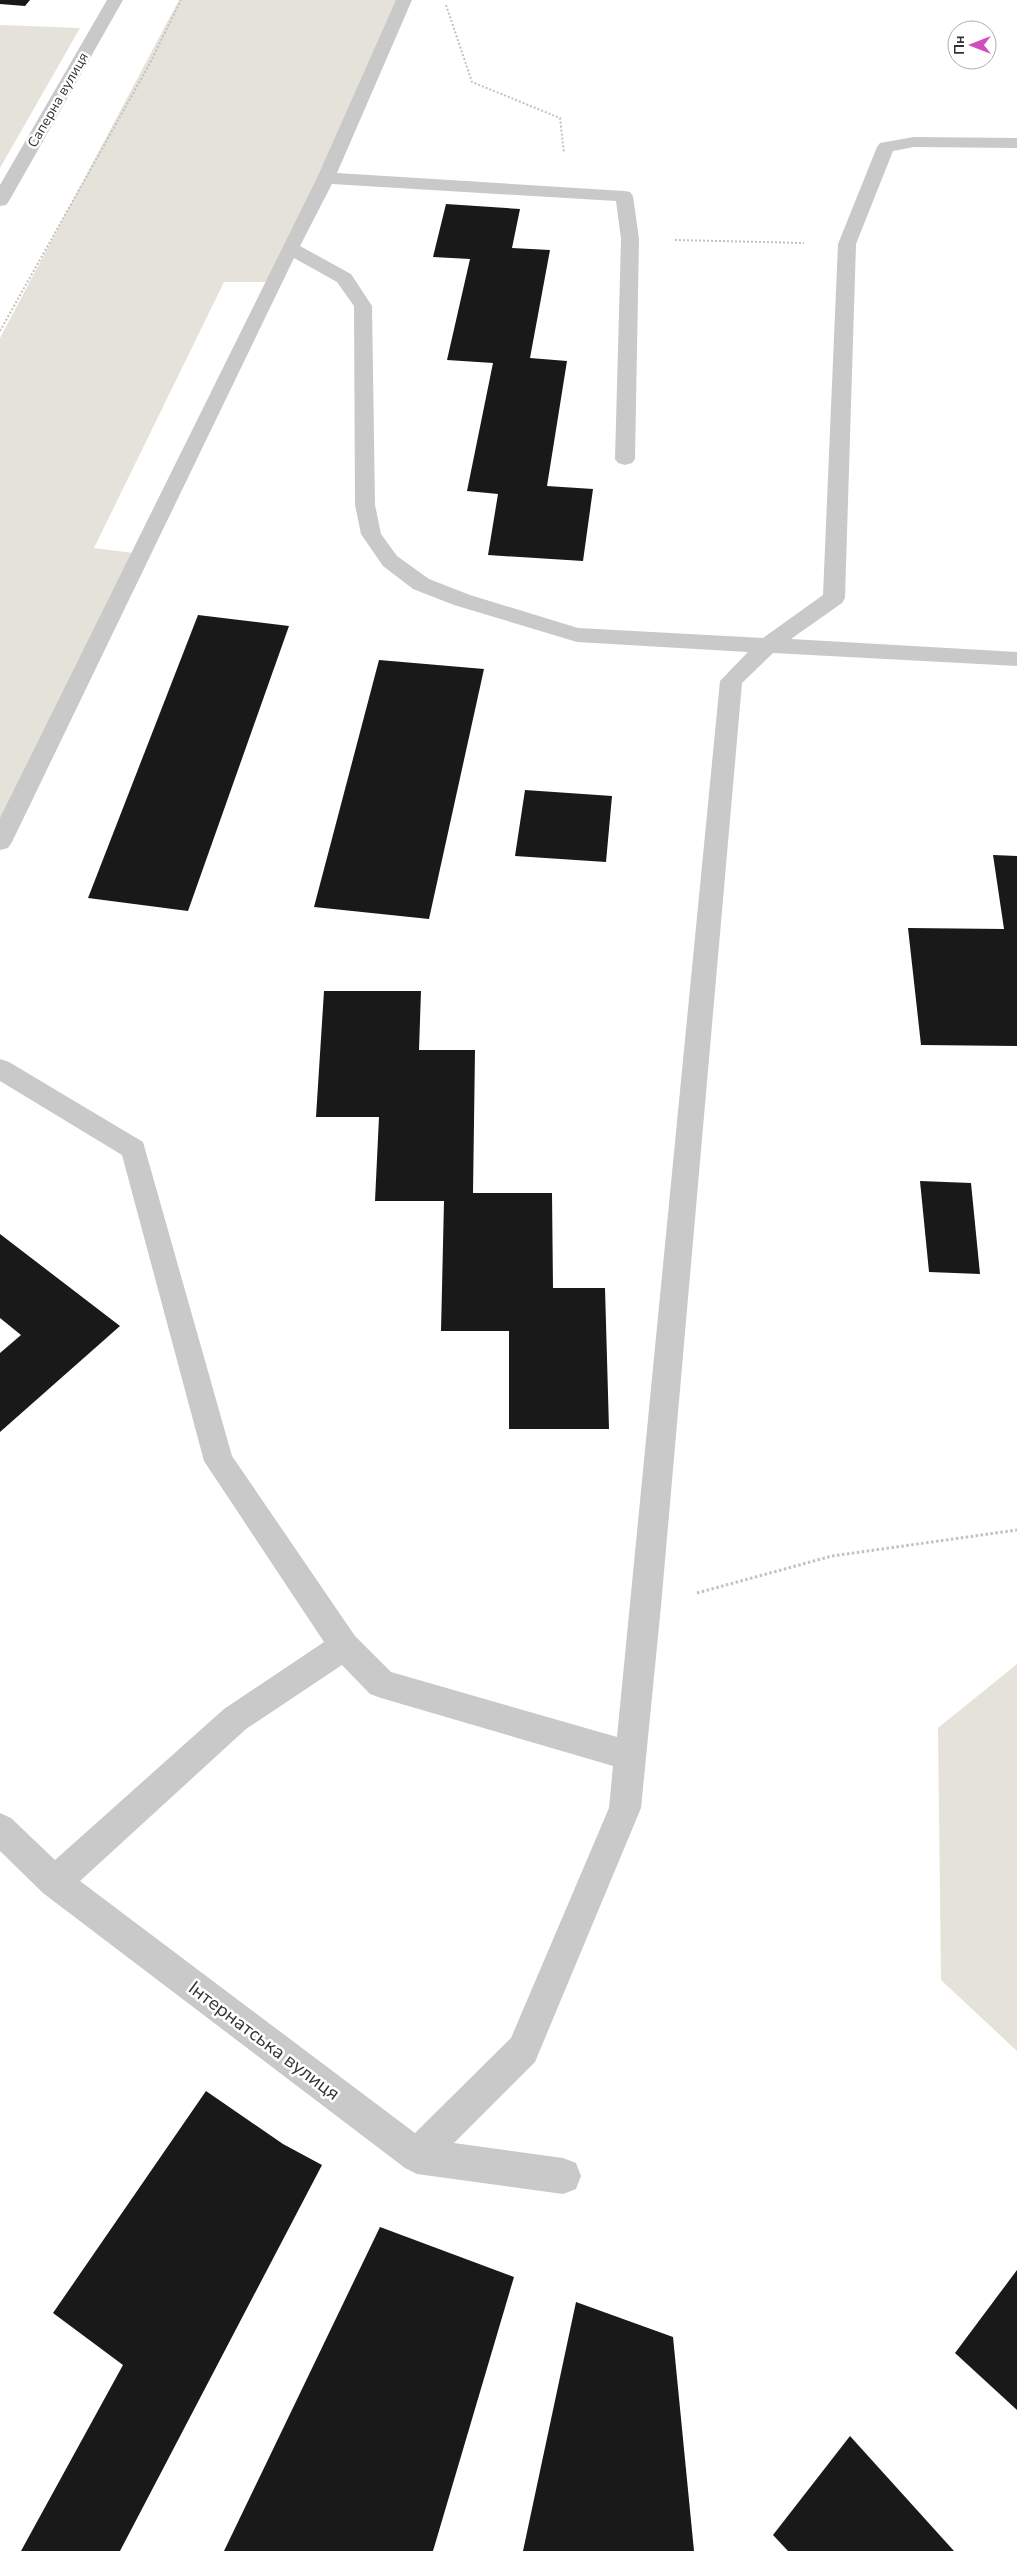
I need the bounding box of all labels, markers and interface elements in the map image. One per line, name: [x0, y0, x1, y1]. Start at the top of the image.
north arrow: [947, 20, 997, 70]
text: Пн: [950, 35, 969, 55]
street label: Саперна вулиця: [23, 49, 93, 151]
street label: Інтернатська вулиця: [183, 1975, 345, 2107]

